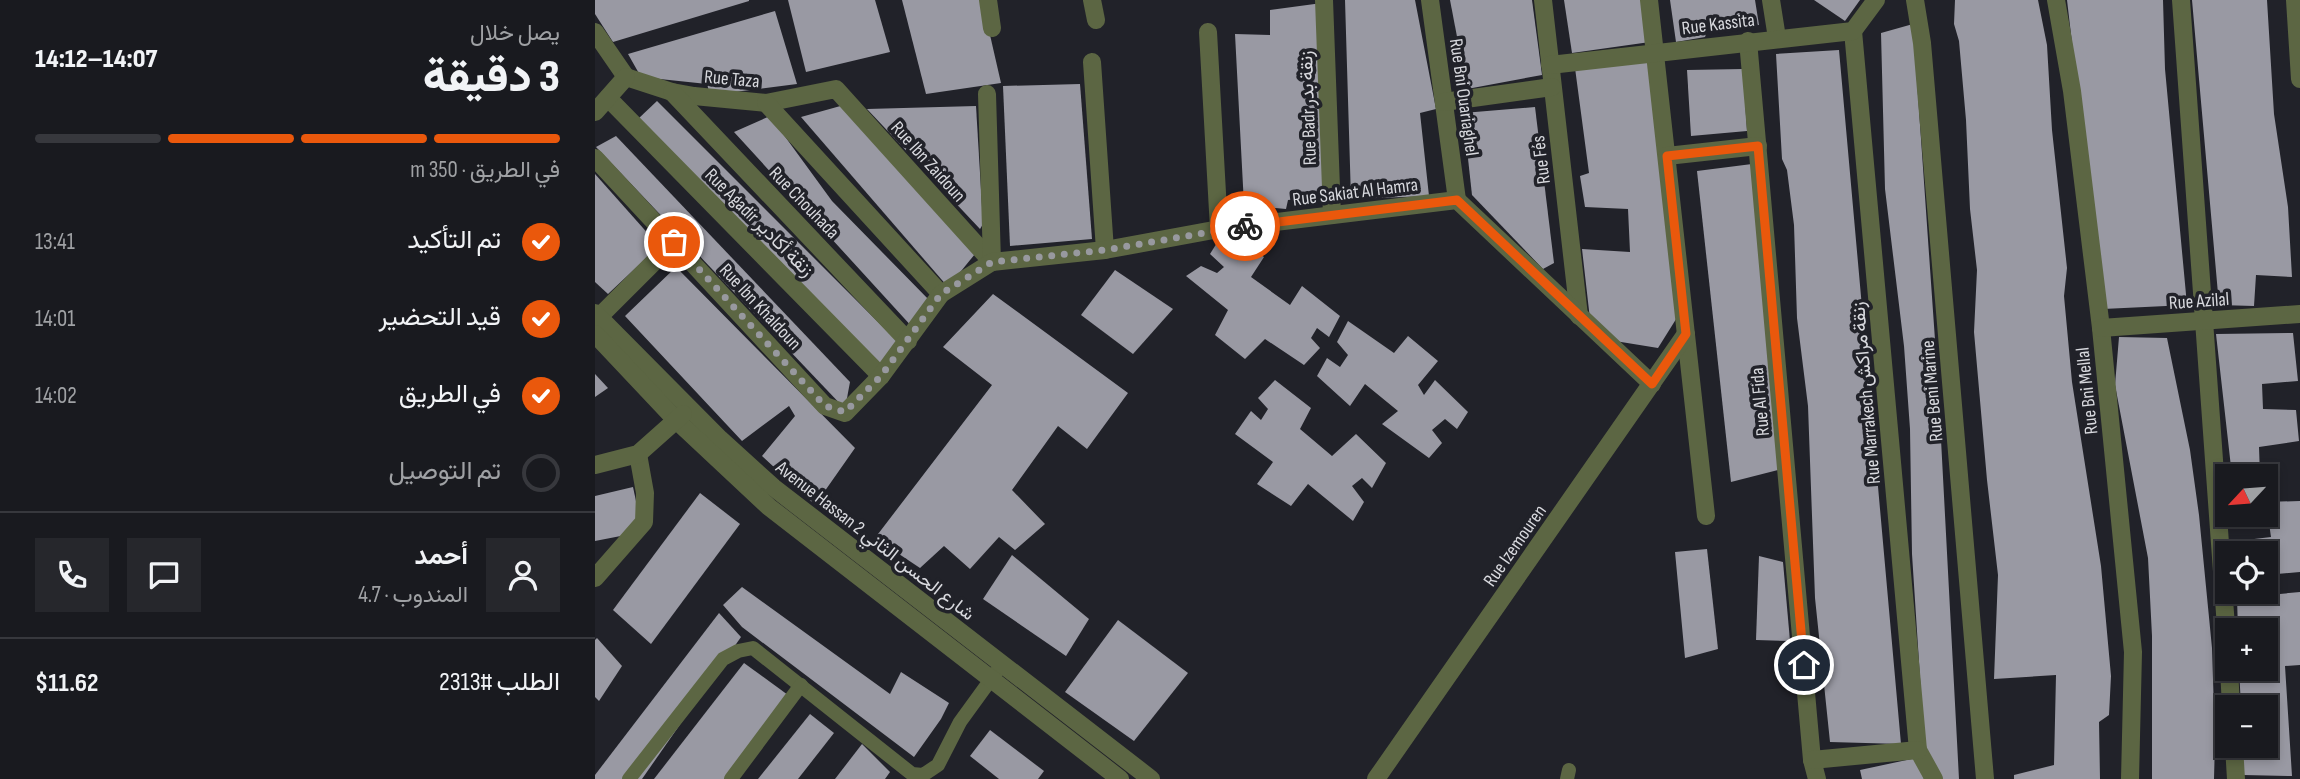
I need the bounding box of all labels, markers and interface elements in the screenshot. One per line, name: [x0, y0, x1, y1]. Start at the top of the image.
street label: Rue Kassita: [1680, 9, 1756, 40]
text: يصل خلال: [470, 19, 560, 47]
street label: Rue Bni Ouariaghel: [1444, 37, 1483, 157]
text: 14:07–14:12: [35, 44, 157, 75]
text: 3 دقيقة: [423, 50, 560, 105]
street label: Rue Badr زنقة بدر: [1295, 50, 1322, 166]
street label: Rue Taza: [703, 66, 760, 93]
street label: Rue Ibn Zaidoun: [886, 117, 970, 207]
street label: Rue Fés: [1527, 134, 1556, 185]
text: في الطريق · 350 m: [410, 156, 560, 184]
street label: Rue Chouhada: [764, 162, 844, 244]
street label: Rue Agadir زنقة أكادير: [700, 164, 818, 282]
street label: Rue Sakiat Al Hamra: [1291, 173, 1419, 212]
courier: [1210, 191, 1280, 261]
icon: bike: [1226, 207, 1264, 245]
pin: [644, 212, 704, 272]
icon: check: [522, 223, 560, 261]
icon: bag: [655, 223, 693, 261]
text: تم التأكيد: [407, 225, 501, 256]
text: 13:41: [35, 228, 75, 256]
street label: Rue Ibn Khaldoun: [714, 259, 806, 355]
street label: Rue Azilal: [2168, 288, 2230, 315]
icon: check: [522, 300, 560, 338]
street label: Rue Marrakech زنقة مراكش: [1847, 301, 1886, 485]
text: قيد التحضير: [378, 302, 501, 333]
text: 14:01: [35, 305, 75, 333]
street label: Rue Beni Marine: [1917, 339, 1948, 442]
street label: Rue Bni Mellal: [2071, 346, 2103, 435]
street label: Rue Al Fida: [1746, 367, 1775, 437]
icon: check: [522, 377, 560, 415]
text: في الطريق: [399, 379, 501, 410]
text: 14:02: [35, 382, 77, 410]
text: تم التوصيل: [389, 456, 501, 487]
street label: Avenue Hassan 2 شارع الحسن الثاني: [769, 456, 979, 628]
north arrow: [2215, 464, 2279, 527]
map controls: [2215, 464, 2278, 758]
street label: Rue Izemouren: [1479, 501, 1552, 591]
button: phone: [35, 538, 109, 612]
button: chat: [127, 538, 201, 612]
button: person: [486, 538, 560, 612]
text: أحمد: [415, 541, 468, 572]
button: locate: [2215, 541, 2278, 604]
text: المندوب · 4.7: [358, 581, 468, 609]
button: +: [2215, 618, 2278, 681]
pin: [1774, 635, 1834, 695]
icon: home: [1785, 646, 1823, 684]
text: الطلب #2313: [439, 667, 560, 698]
text: $11.62: [35, 668, 98, 699]
button: −: [2215, 695, 2278, 758]

